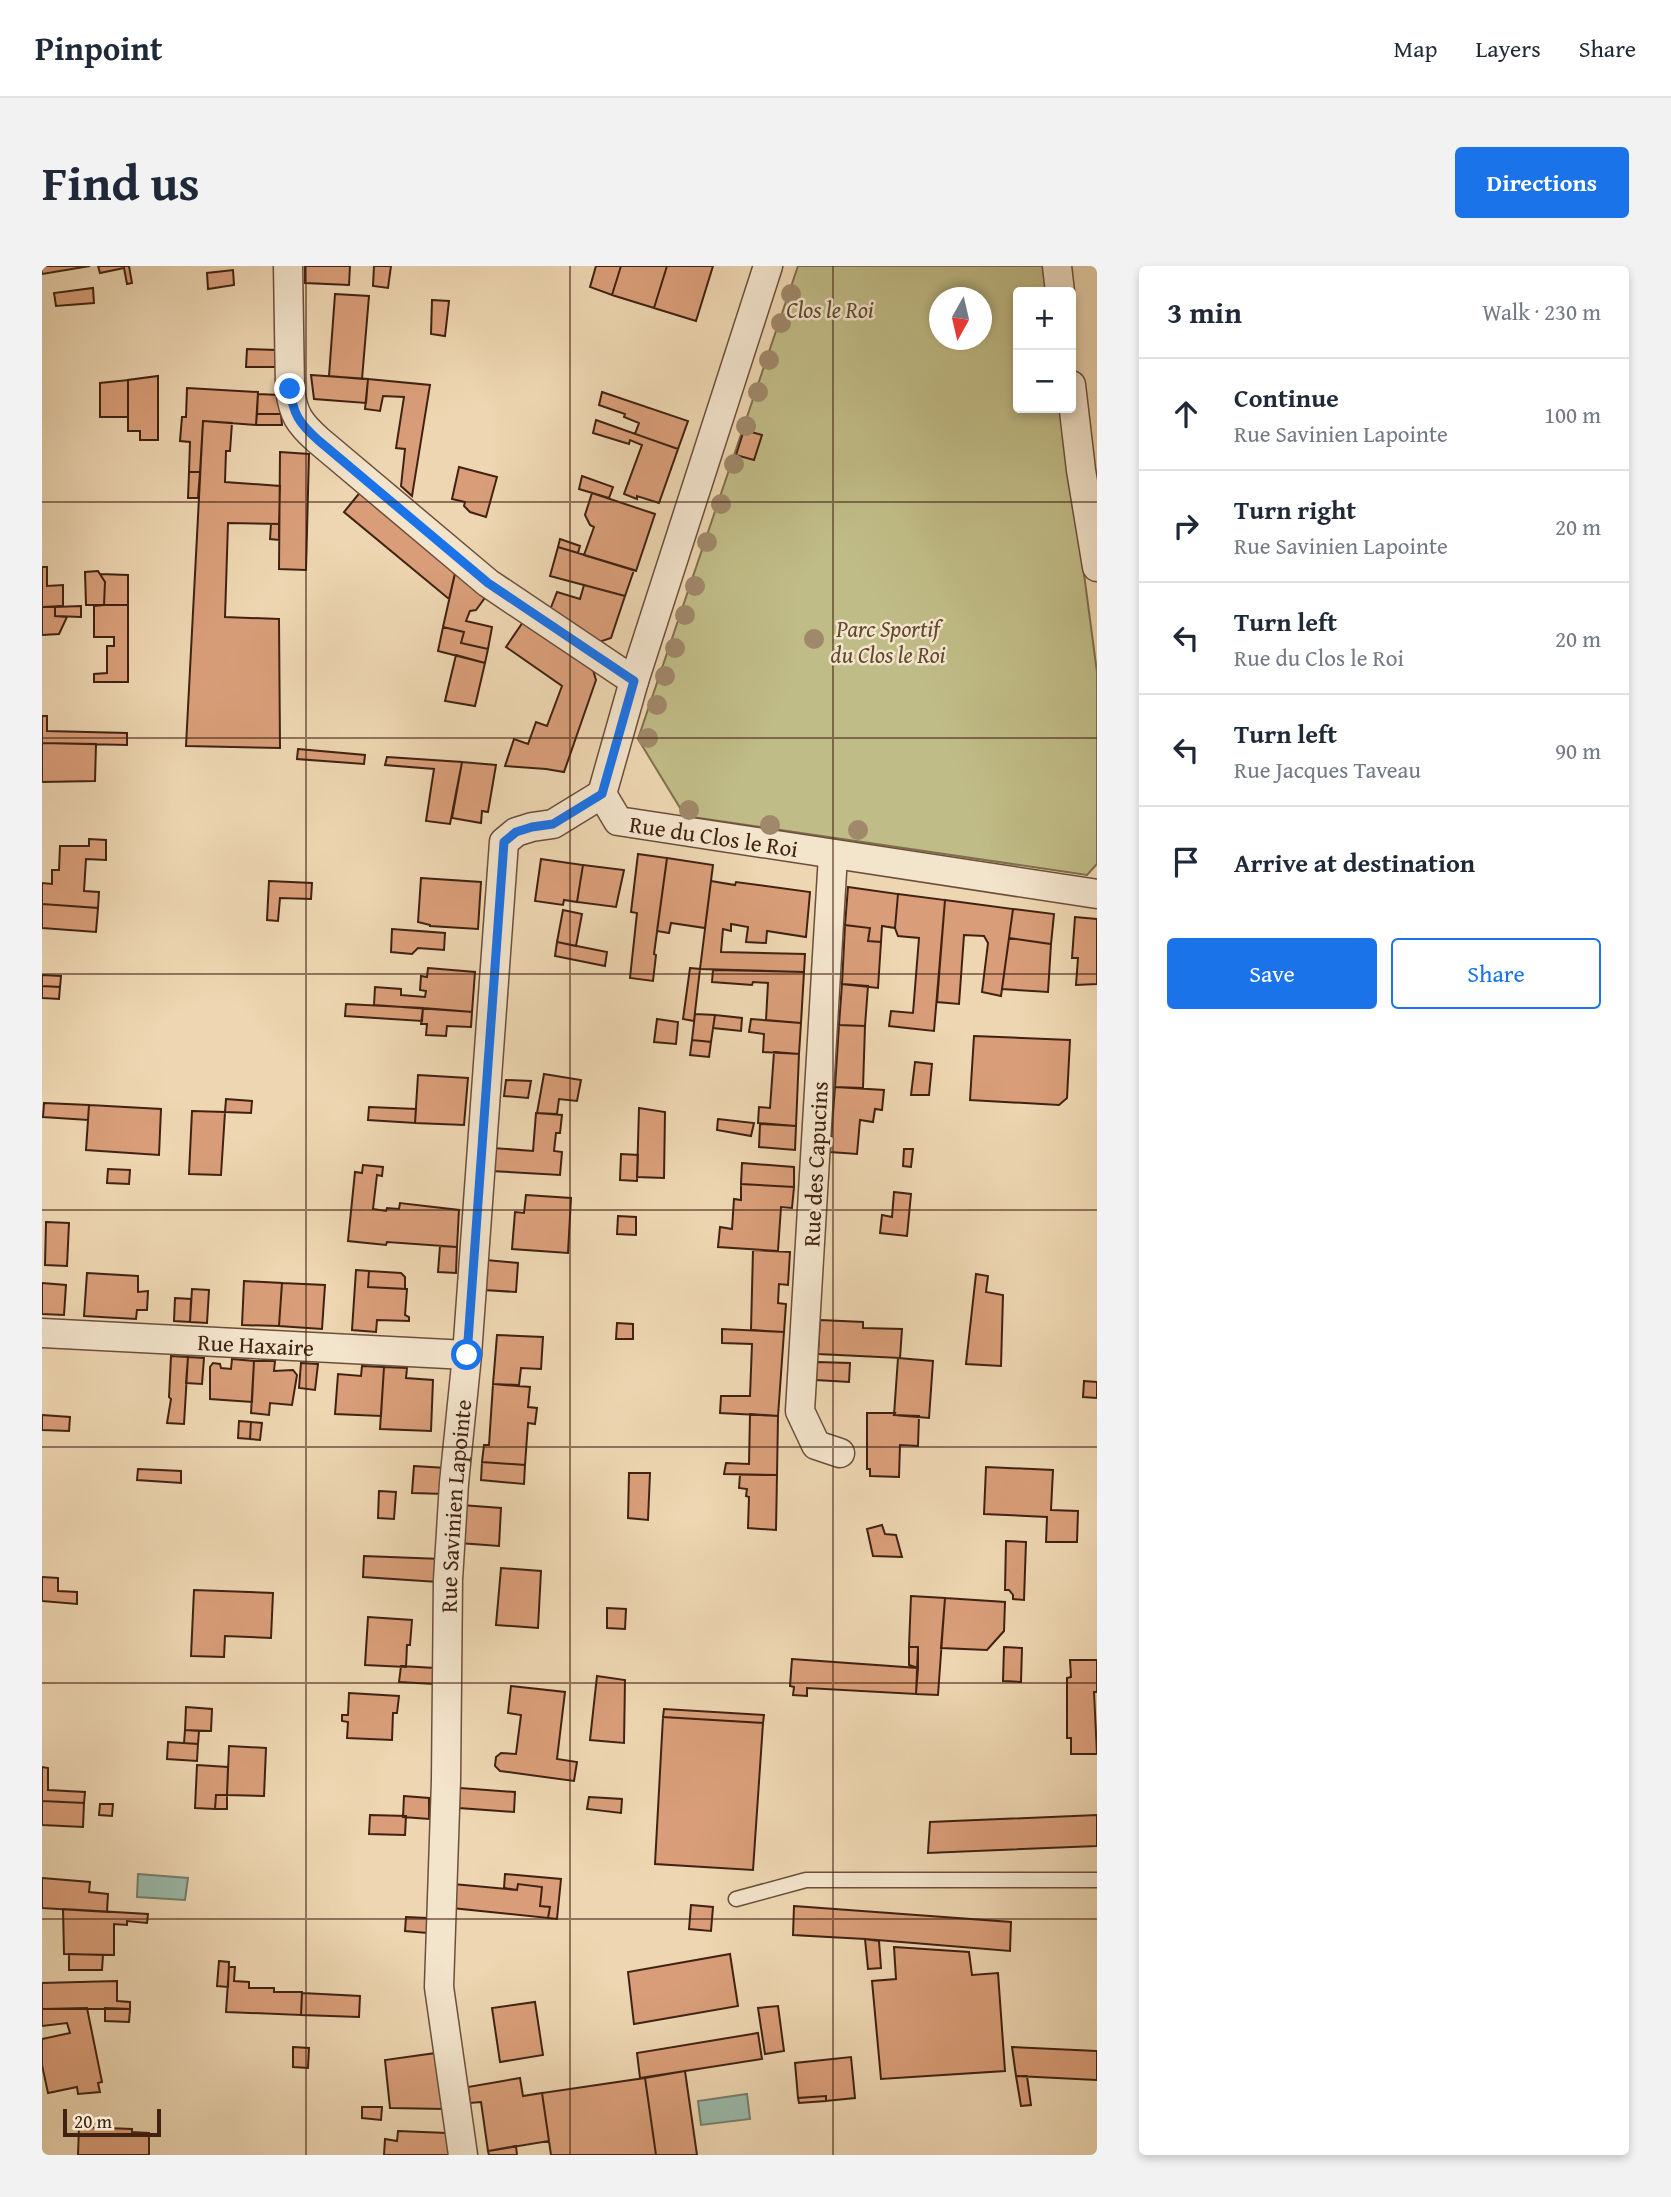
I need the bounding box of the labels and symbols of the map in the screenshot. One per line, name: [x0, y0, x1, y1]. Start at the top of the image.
north arrow: [929, 287, 992, 350]
park label: Clos le Roi: [786, 293, 874, 326]
route end: [274, 373, 305, 404]
park label: Parc Sportif du Clos le Roi: [831, 612, 946, 671]
street label: Rue du Clos le Roi: [627, 806, 801, 865]
street label: Rue des Capucins: [794, 1080, 836, 1248]
street label: Rue Haxaire: [197, 1325, 315, 1364]
route start: [451, 1339, 482, 1370]
street label: Rue Savinien Lapointe: [431, 1398, 479, 1613]
scale bar: [63, 2106, 161, 2138]

